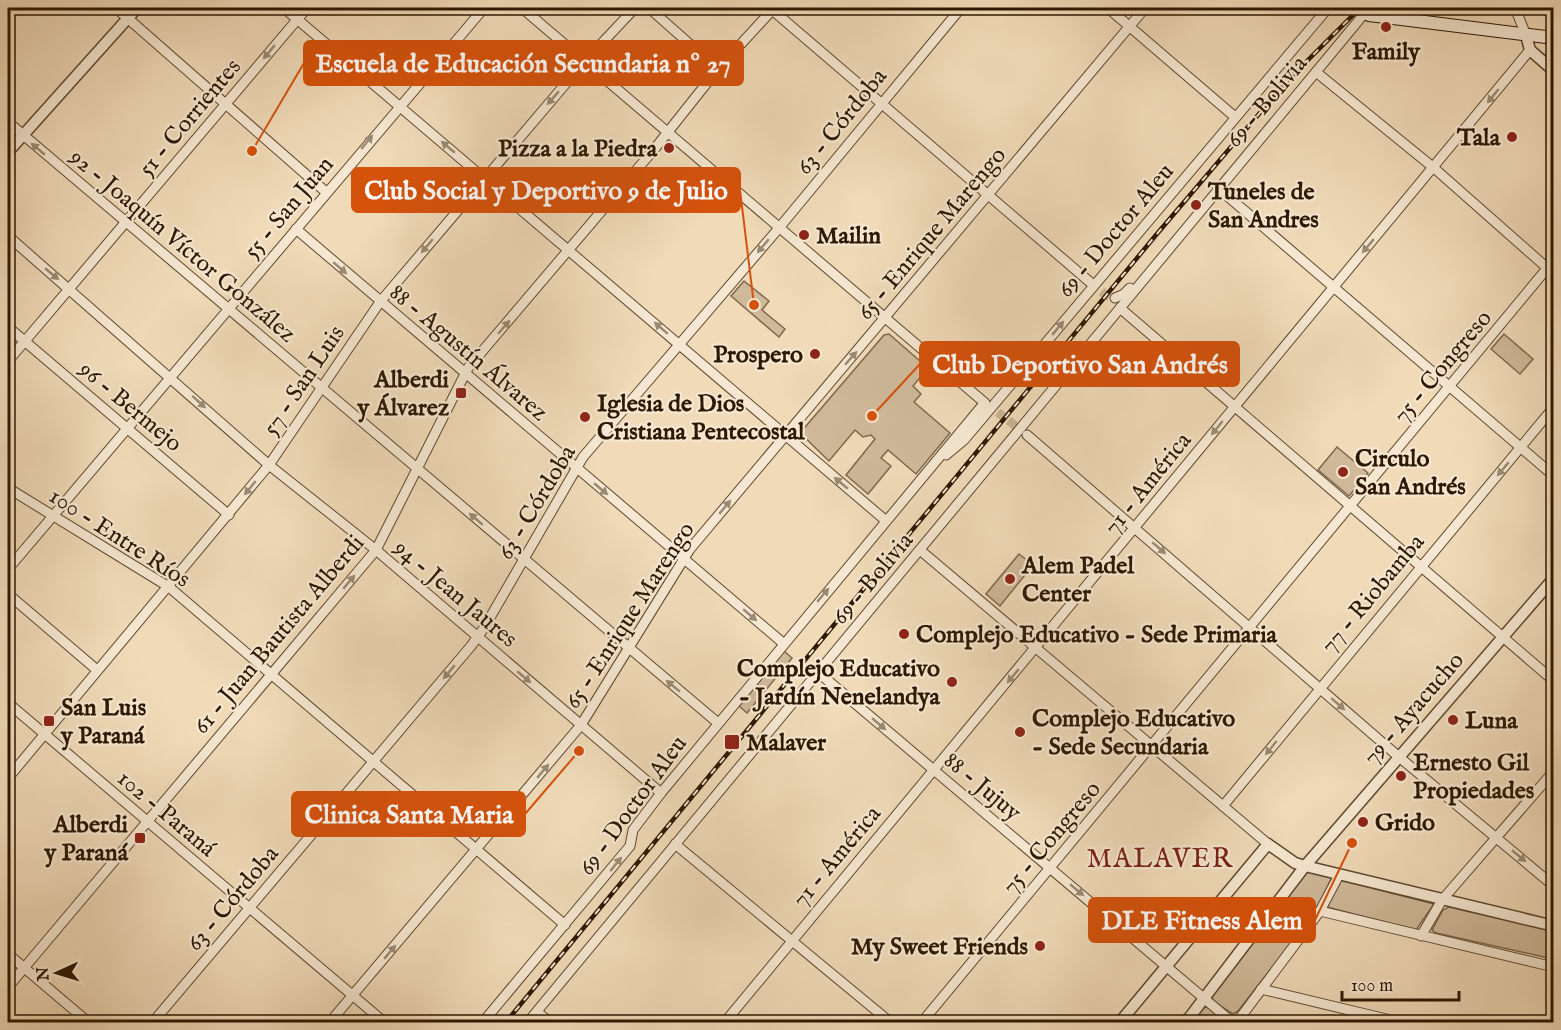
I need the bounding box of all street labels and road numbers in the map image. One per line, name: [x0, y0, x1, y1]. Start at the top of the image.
street label: 69 - Bolivia: [1220, 49, 1315, 155]
street label: 51 - Corrientes: [132, 53, 249, 183]
street label: 63 - Córdoba: [790, 62, 895, 182]
street label: 65 - Enrique Marengo: [851, 141, 1014, 327]
street label: 92 - Joaquín Víctor González: [62, 142, 302, 350]
street label: 55 - San Juan: [237, 150, 341, 266]
street label: 69 - Doctor Aleu: [1051, 157, 1181, 304]
street label: 88 - Agustín Álvarez: [382, 278, 554, 429]
street label: 75 - Congreso: [1387, 304, 1500, 430]
street label: 57 - San Luis: [256, 320, 352, 442]
street label: 96 - Bermejo: [71, 354, 188, 460]
street label: 71 - América: [1097, 426, 1199, 542]
street label: 63 - Córdoba: [491, 439, 584, 566]
street label: 100 - Entre Ríos: [43, 481, 196, 596]
street label: 65 - Enrique Marengo: [558, 516, 702, 715]
street label: 69 - Bolivia: [826, 526, 921, 632]
street label: 77 - Riobamba: [1314, 527, 1432, 660]
street label: 61 - Juan Bautista Alberdi: [187, 529, 372, 741]
street label: 94 - Jean Jaures: [386, 533, 523, 655]
street label: 79 - Ayacucho: [1357, 646, 1472, 772]
street label: 69 - Doctor Aleu: [572, 730, 695, 882]
street label: 88 - Jujuy: [937, 746, 1027, 829]
street label: 102 - Paraná: [110, 764, 222, 865]
street label: 75 - Congreso: [996, 775, 1109, 901]
street label: 71 - América: [786, 799, 889, 914]
street label: 63 - Córdoba: [180, 839, 287, 958]

